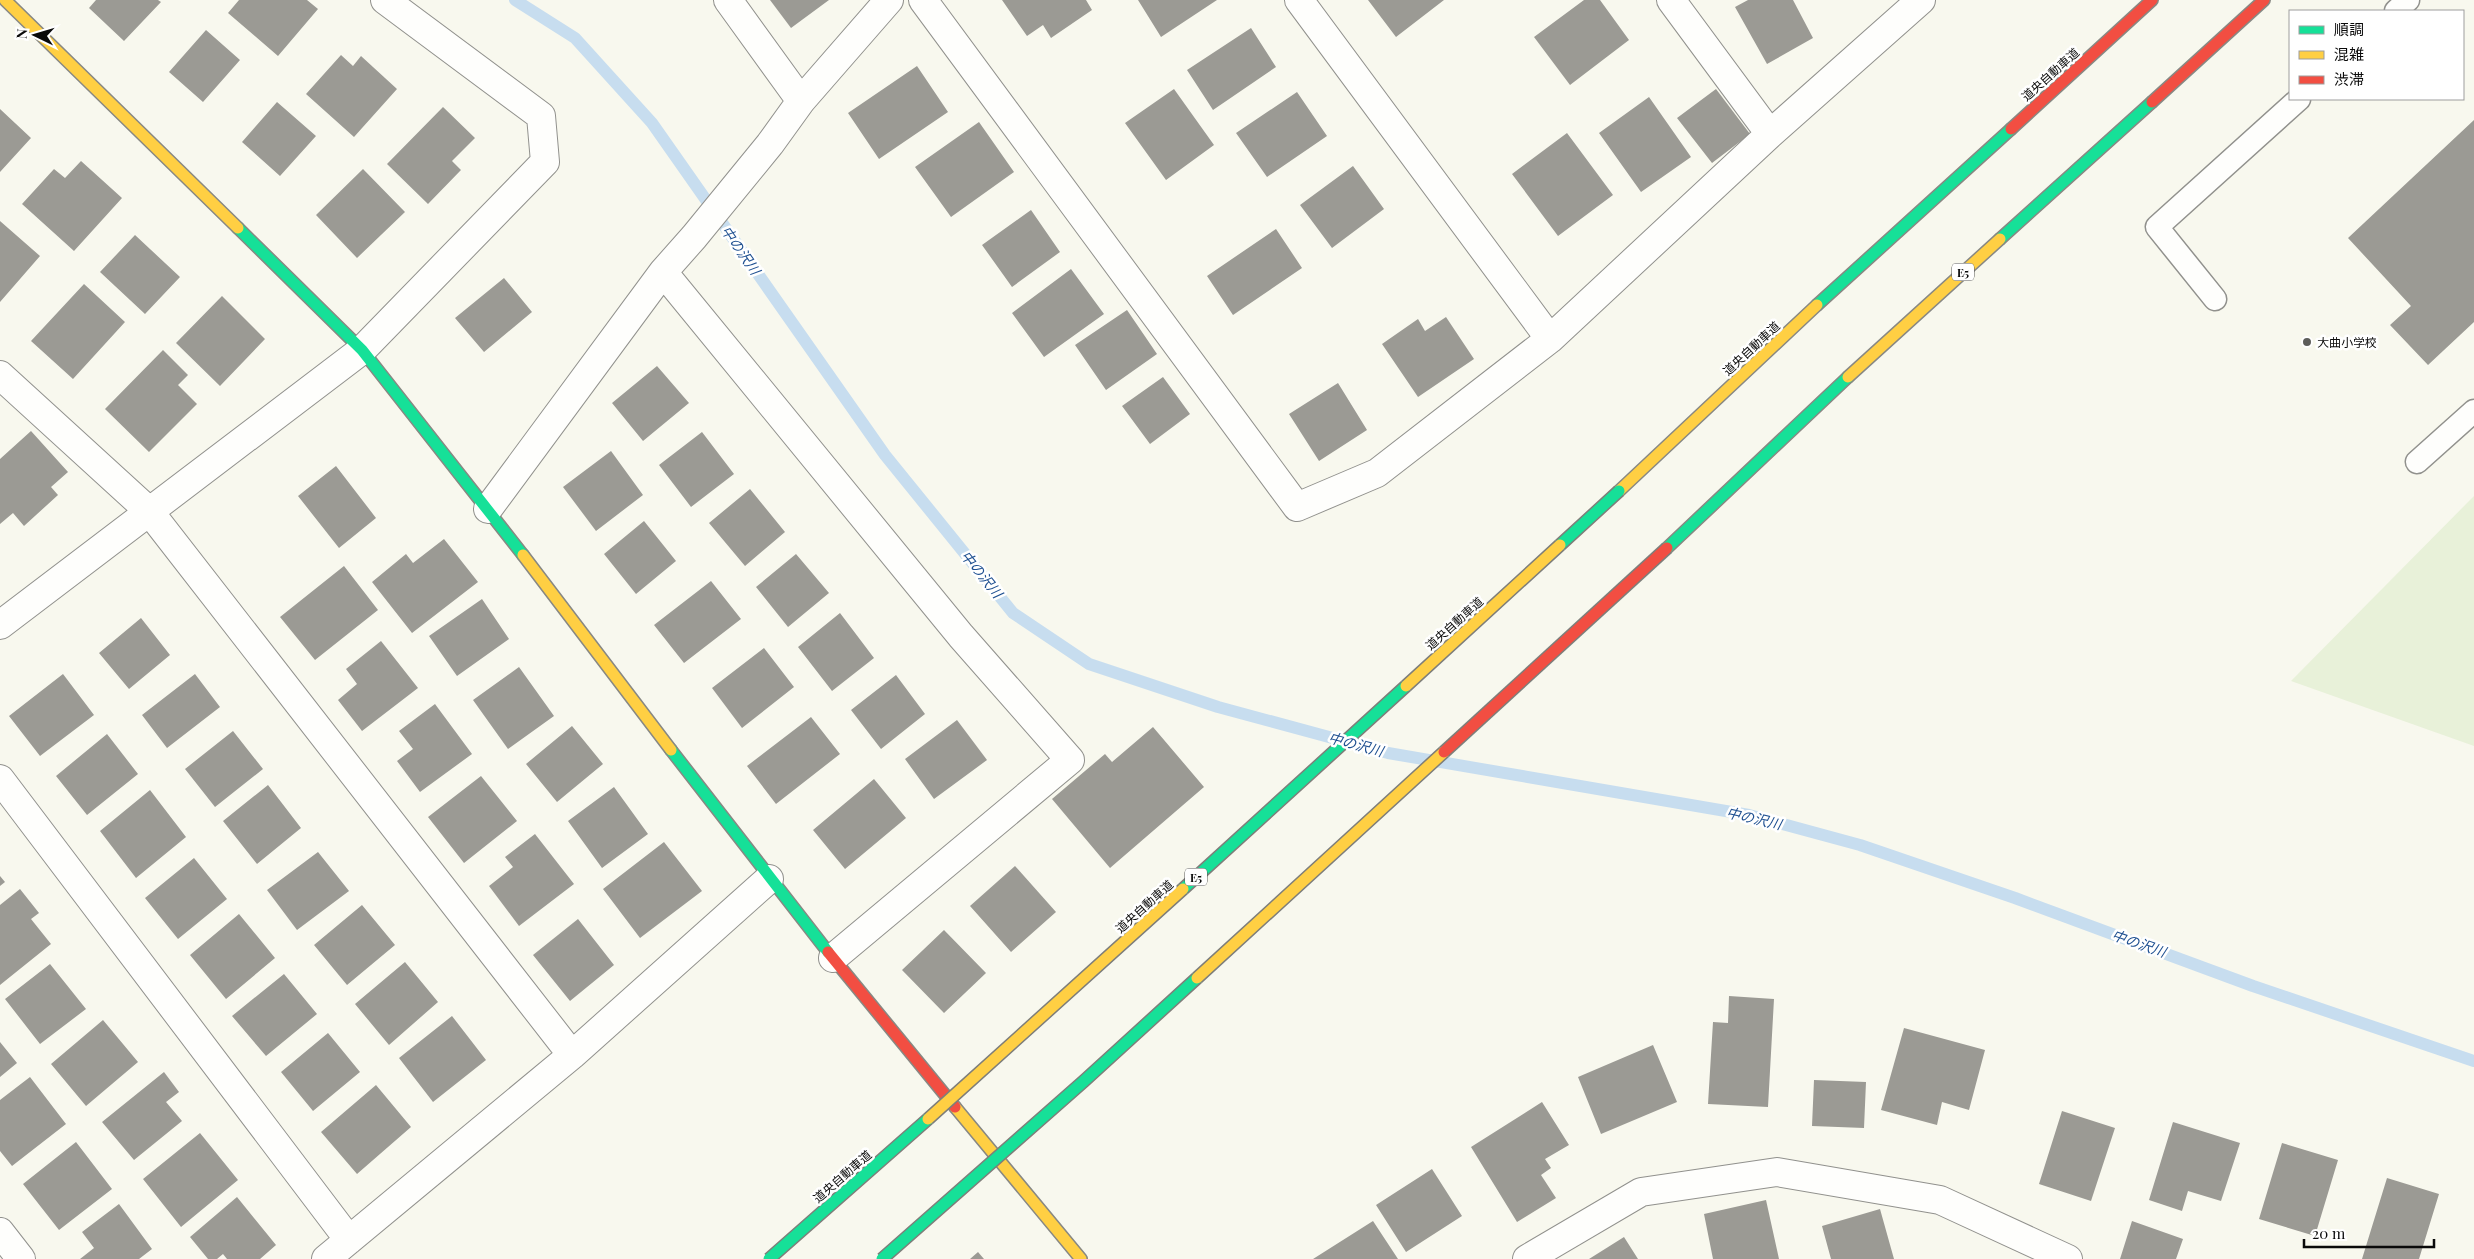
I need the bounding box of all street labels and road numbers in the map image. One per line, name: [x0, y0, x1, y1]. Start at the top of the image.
street label: 道央自動車道: [2018, 44, 2082, 104]
road number: E5: [1952, 264, 1974, 280]
street label: 道央自動車道: [1719, 318, 1783, 378]
street label: 道央自動車道: [1422, 593, 1486, 653]
road number: E5: [1185, 869, 1207, 886]
street label: 道央自動車道: [1112, 876, 1176, 936]
street label: 道央自動車道: [810, 1146, 874, 1206]

